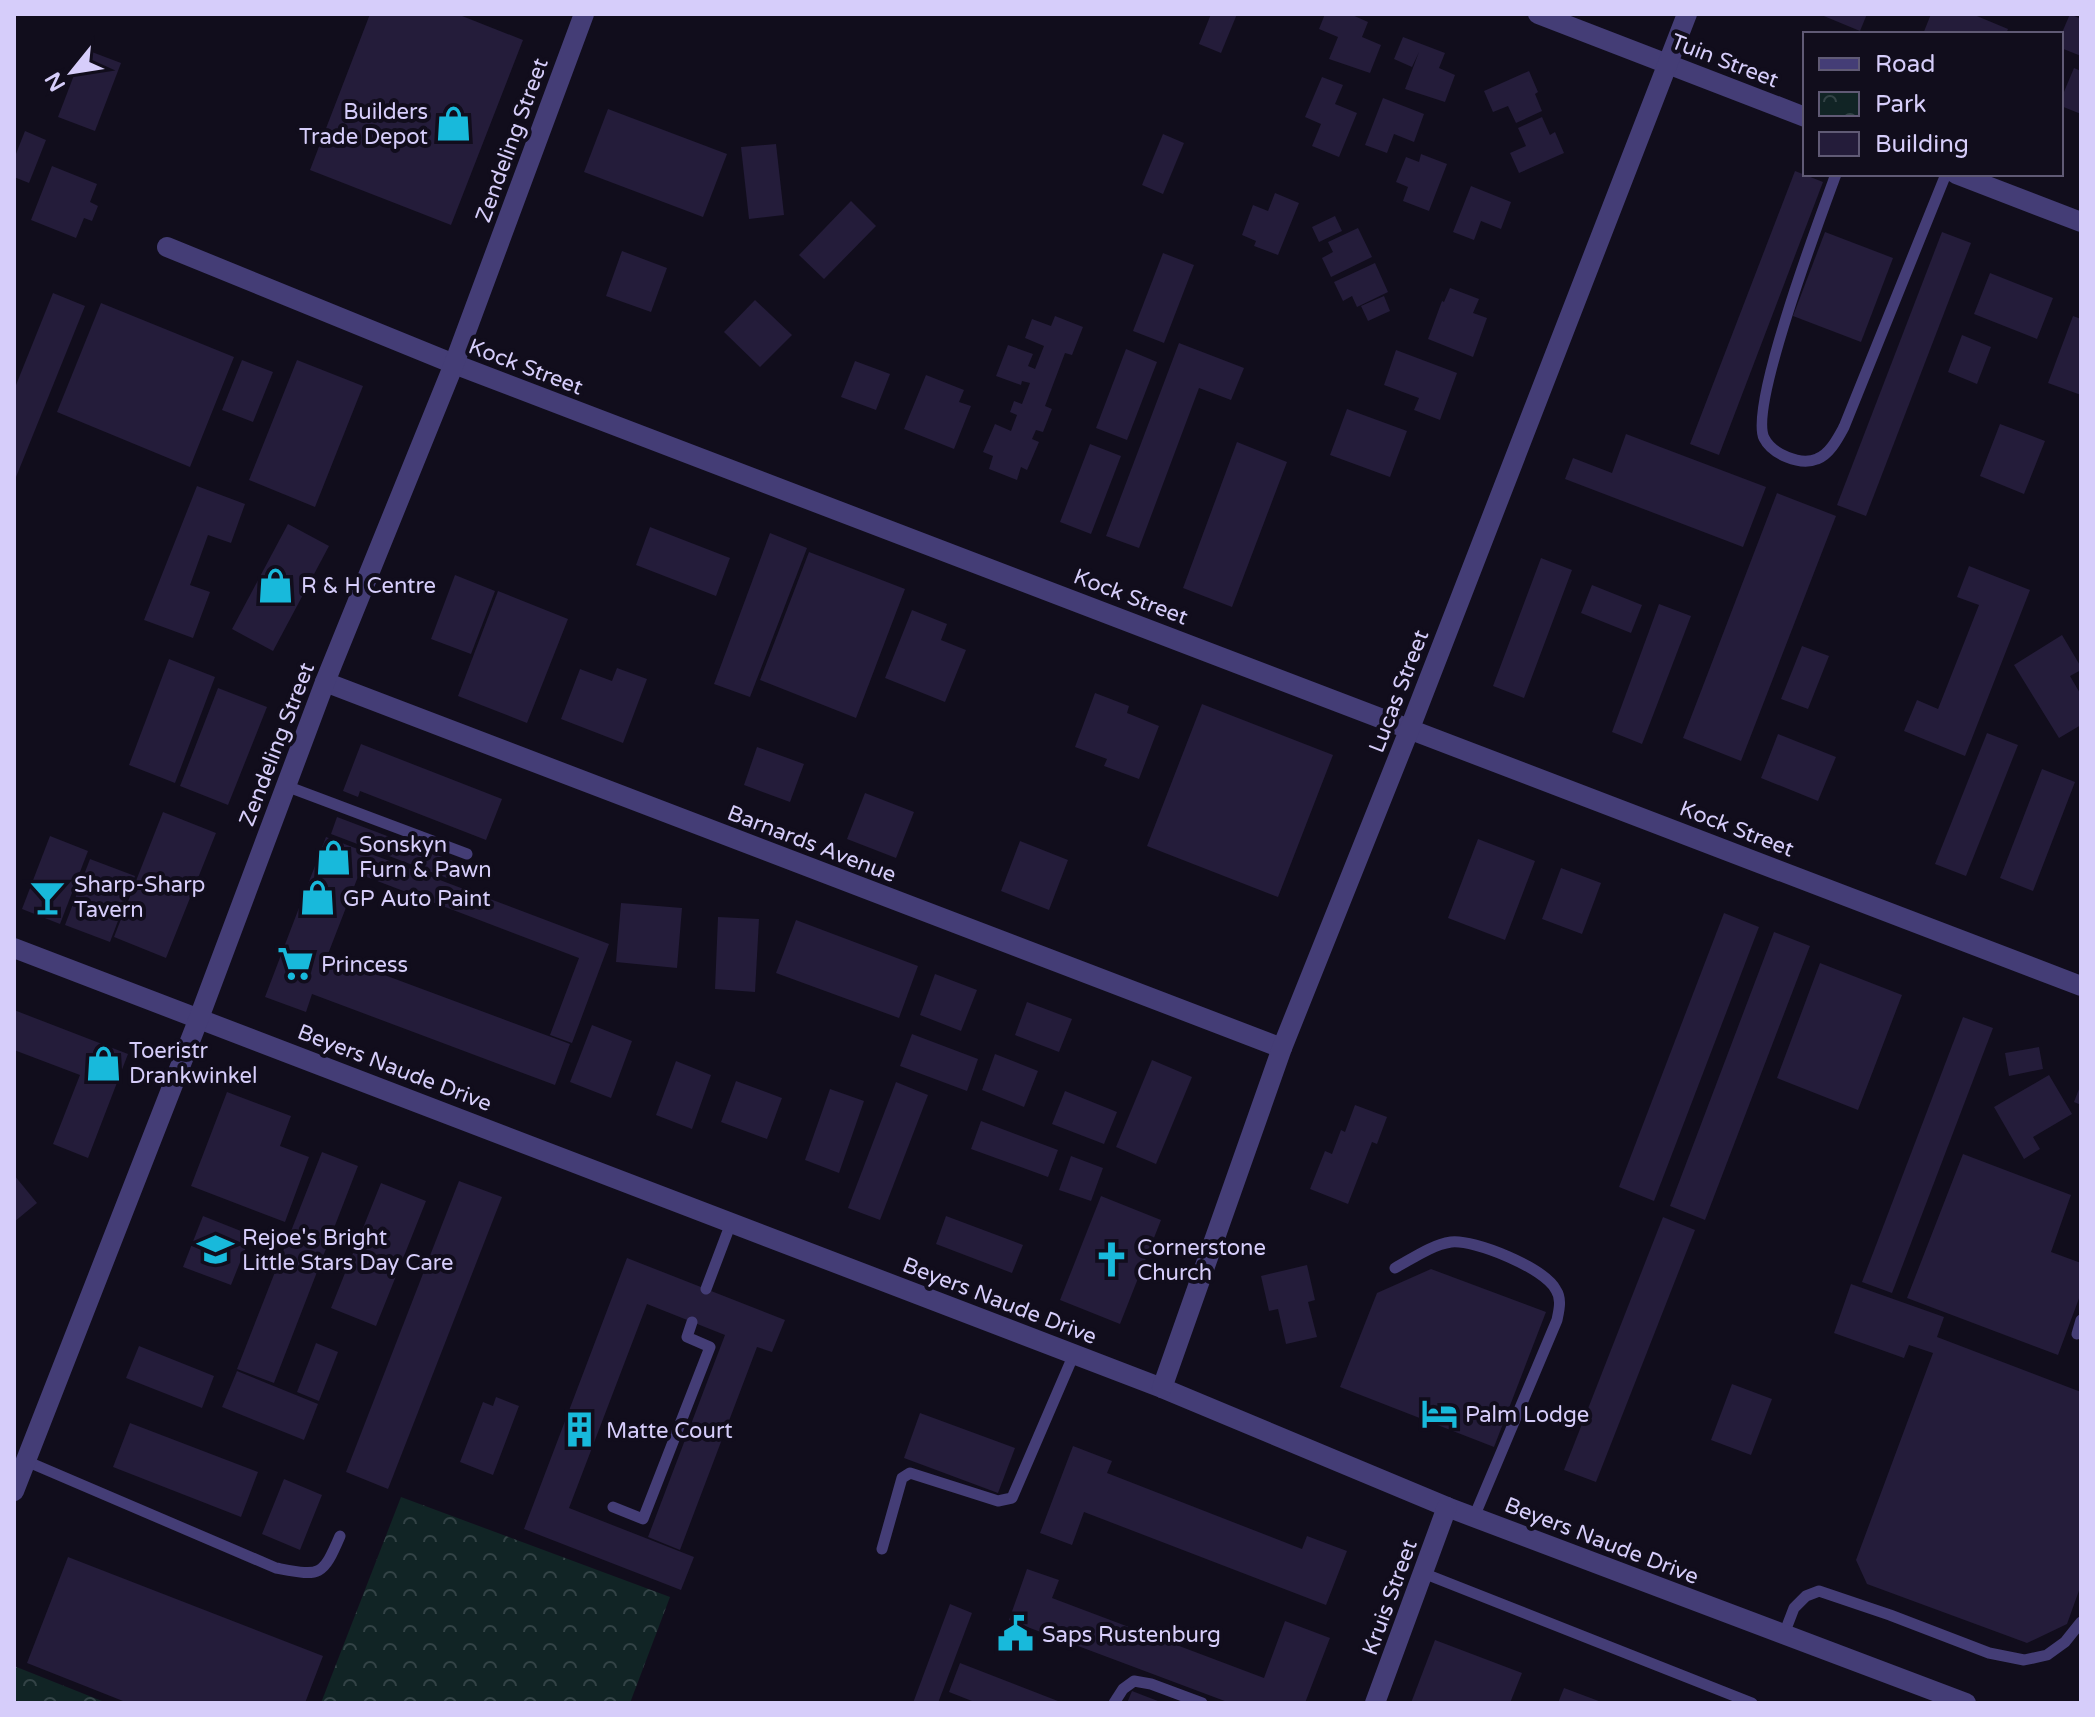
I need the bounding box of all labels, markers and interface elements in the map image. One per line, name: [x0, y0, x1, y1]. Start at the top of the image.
street label: Tuin Street: [1667, 29, 1782, 93]
north arrow: [32, 32, 112, 112]
legend: [1803, 32, 2063, 176]
text: Road: [1875, 50, 1935, 79]
street label: Zendeling Street: [470, 55, 554, 226]
text: N: [40, 67, 71, 96]
text: Park: [1875, 90, 1926, 119]
place label: Builders Trade Depot: [299, 99, 428, 150]
shop icon: Builders Trade Depot: [435, 105, 473, 143]
text: Building: [1875, 130, 1969, 159]
street label: Kock Street: [465, 333, 587, 401]
street label: Kock Street: [1070, 563, 1192, 631]
shop icon: R & H Centre: [256, 566, 294, 604]
place label: R & H Centre: [301, 573, 436, 599]
street label: Lucas Street: [1364, 626, 1434, 756]
street label: Zendeling Street: [234, 659, 320, 830]
street label: Kock Street: [1676, 795, 1798, 863]
street label: Barnards Avenue: [724, 800, 900, 888]
place label: Sonskyn Furn & Pawn: [359, 832, 492, 883]
shop icon: Sonskyn Furn & Pawn: [314, 838, 352, 876]
place label: Sharp-Sharp Tavern: [74, 872, 205, 923]
bar icon: Sharp-Sharp Tavern: [29, 878, 67, 916]
shop icon: GP Auto Paint: [298, 879, 336, 917]
place label: GP Auto Paint: [343, 886, 491, 912]
supermarket icon: Princess: [276, 945, 314, 983]
place label: Princess: [321, 952, 408, 978]
street label: Beyers Naude Drive: [294, 1019, 495, 1117]
place label: Toeristr Drankwinkel: [129, 1038, 258, 1089]
shop icon: Toeristr Drankwinkel: [84, 1044, 122, 1082]
place label: Rejoe's Bright Little Stars Day Care: [242, 1225, 453, 1276]
school or university icon: Rejoe's Bright Little Stars Day Care: [197, 1231, 235, 1269]
place label: Cornerstone Church: [1137, 1235, 1266, 1286]
church icon: Cornerstone Church: [1092, 1241, 1130, 1279]
street label: Beyers Naude Drive: [899, 1252, 1100, 1350]
hotel icon: Palm Lodge: [1420, 1395, 1458, 1433]
place label: Palm Lodge: [1465, 1402, 1589, 1428]
building icon: Matte Court: [561, 1411, 599, 1449]
place label: Matte Court: [606, 1418, 733, 1444]
street label: Beyers Naude Drive: [1501, 1492, 1702, 1590]
street label: Kruis Street: [1357, 1536, 1423, 1659]
public building icon: Saps Rustenburg: [997, 1615, 1035, 1653]
place label: Saps Rustenburg: [1042, 1622, 1221, 1648]

